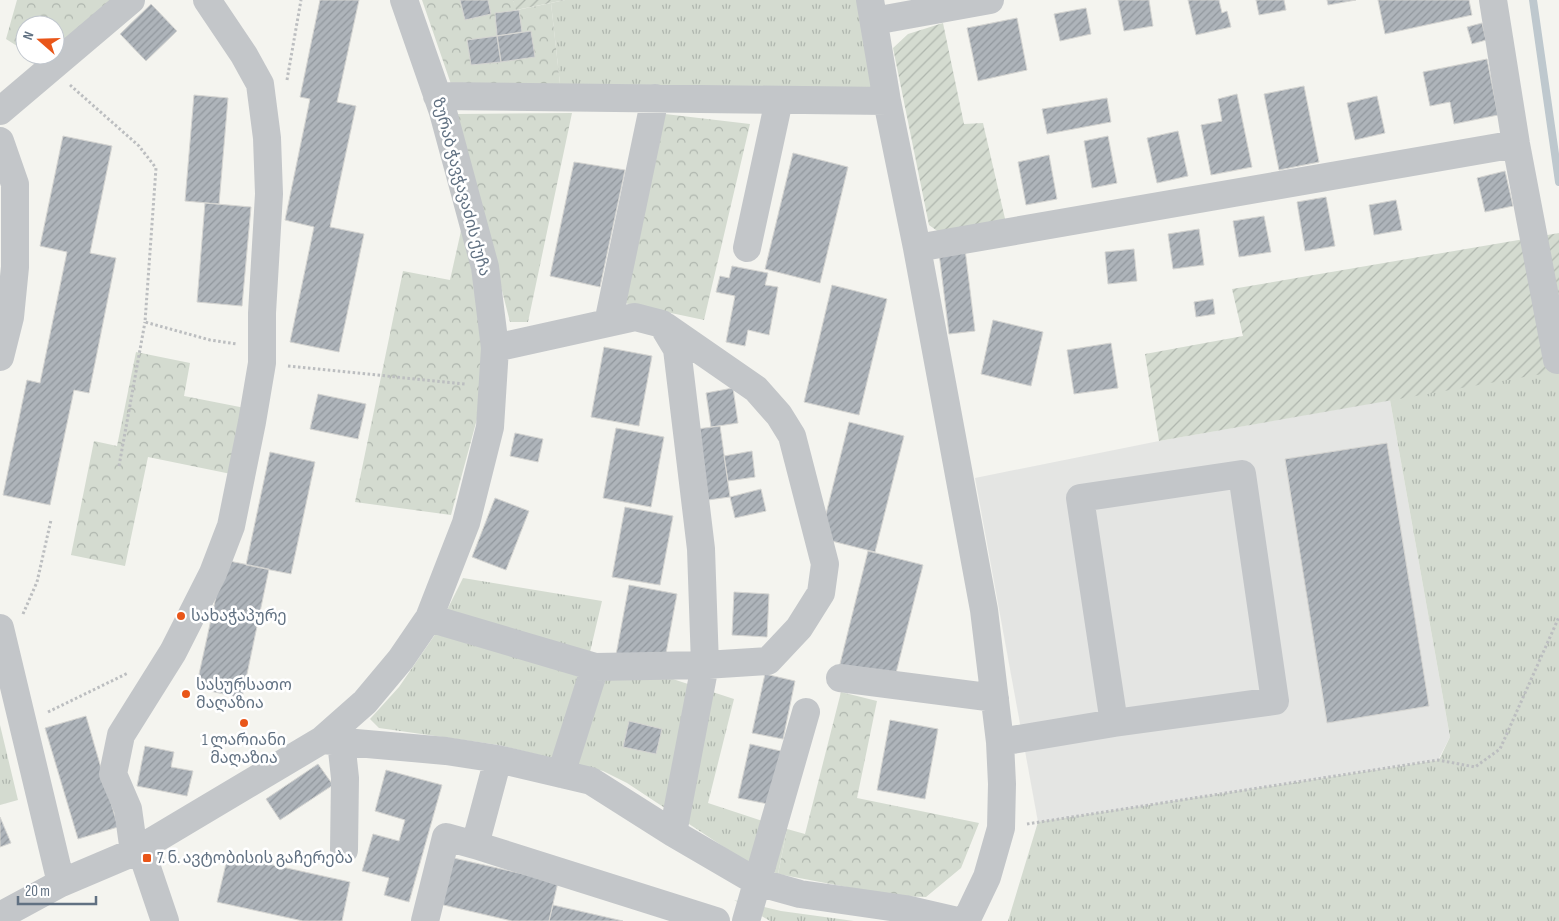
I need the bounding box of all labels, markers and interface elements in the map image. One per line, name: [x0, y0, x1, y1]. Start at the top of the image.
north arrow: [15, 15, 65, 65]
text: N: [19, 29, 38, 42]
street label: ზურაბ ჭავჭავაძის ქუჩა: [428, 96, 494, 278]
place label: სახაჭაპურე: [191, 607, 287, 626]
marker: სახაჭაპურე: [175, 610, 187, 622]
place label: სასურსათო მაღაზია: [196, 676, 292, 713]
marker: სასურსათო მაღაზია: [180, 688, 192, 700]
marker: 1 ლარიანი მაღაზია: [238, 717, 250, 729]
place label: 1 ლარიანი მაღაზია: [202, 731, 286, 768]
place label: 7. ნ. ავტობისის გაჩერება: [157, 849, 353, 868]
marker: 7. ნ. ავტობისის გაჩერება: [141, 852, 153, 864]
scale bar: [18, 874, 95, 906]
text: 20 m: [25, 882, 50, 901]

